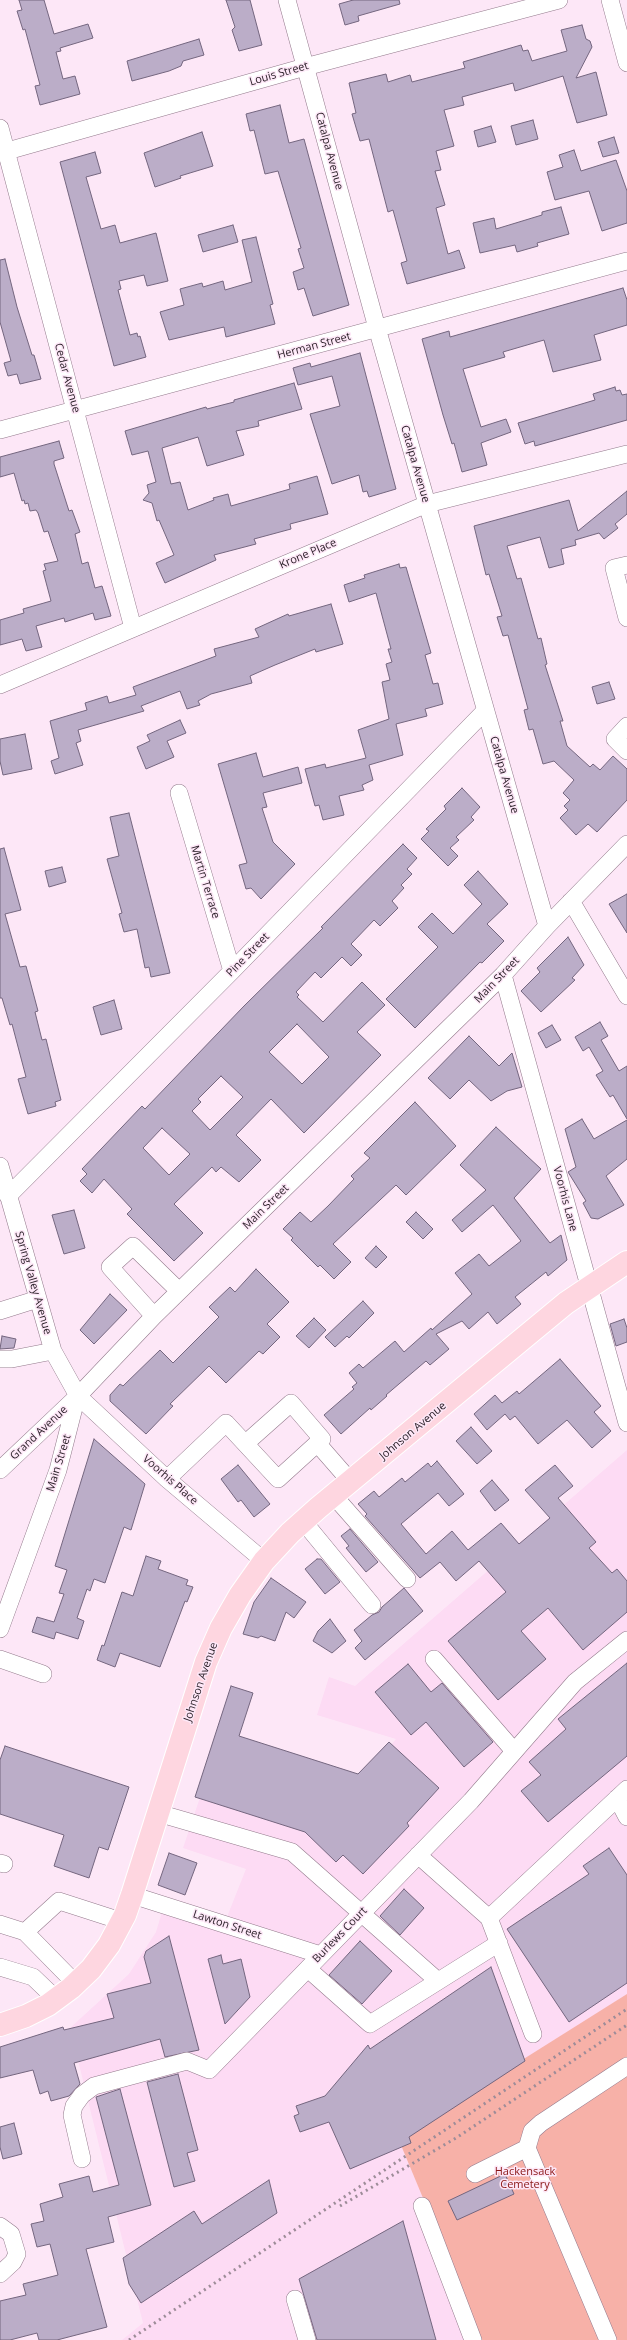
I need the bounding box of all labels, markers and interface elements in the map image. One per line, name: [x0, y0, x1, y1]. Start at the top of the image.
street label: Louis Street: [248, 59, 310, 89]
street label: Catalpa Avenue: [312, 111, 346, 191]
street label: Herman Street: [276, 330, 352, 362]
street label: Cedar Avenue: [51, 342, 83, 414]
street label: Catalpa Avenue: [398, 424, 432, 504]
street label: Krone Place: [278, 536, 338, 572]
street label: Catalpa Avenue: [487, 735, 521, 815]
street label: Martin Terrace: [188, 844, 222, 920]
street label: Pine Street: [224, 930, 272, 980]
street label: Main Street: [472, 954, 522, 1006]
street label: Voorhis Lane: [550, 1165, 580, 1233]
street label: Main Street: [240, 1182, 292, 1232]
street label: Spring Valley Avenue: [12, 1230, 54, 1336]
street label: Johnson Avenue: [377, 1399, 449, 1463]
street label: Grand Avenue: [8, 1403, 70, 1463]
street label: Main Street: [44, 1433, 74, 1493]
street label: Voorhis Place: [140, 1452, 200, 1508]
street label: Johnson Avenue: [181, 1641, 221, 1723]
street label: Burlews Court: [310, 1904, 370, 1966]
street label: Lawton Street: [191, 1908, 263, 1942]
park label: Hackensack Cemetery: [495, 2165, 555, 2191]

